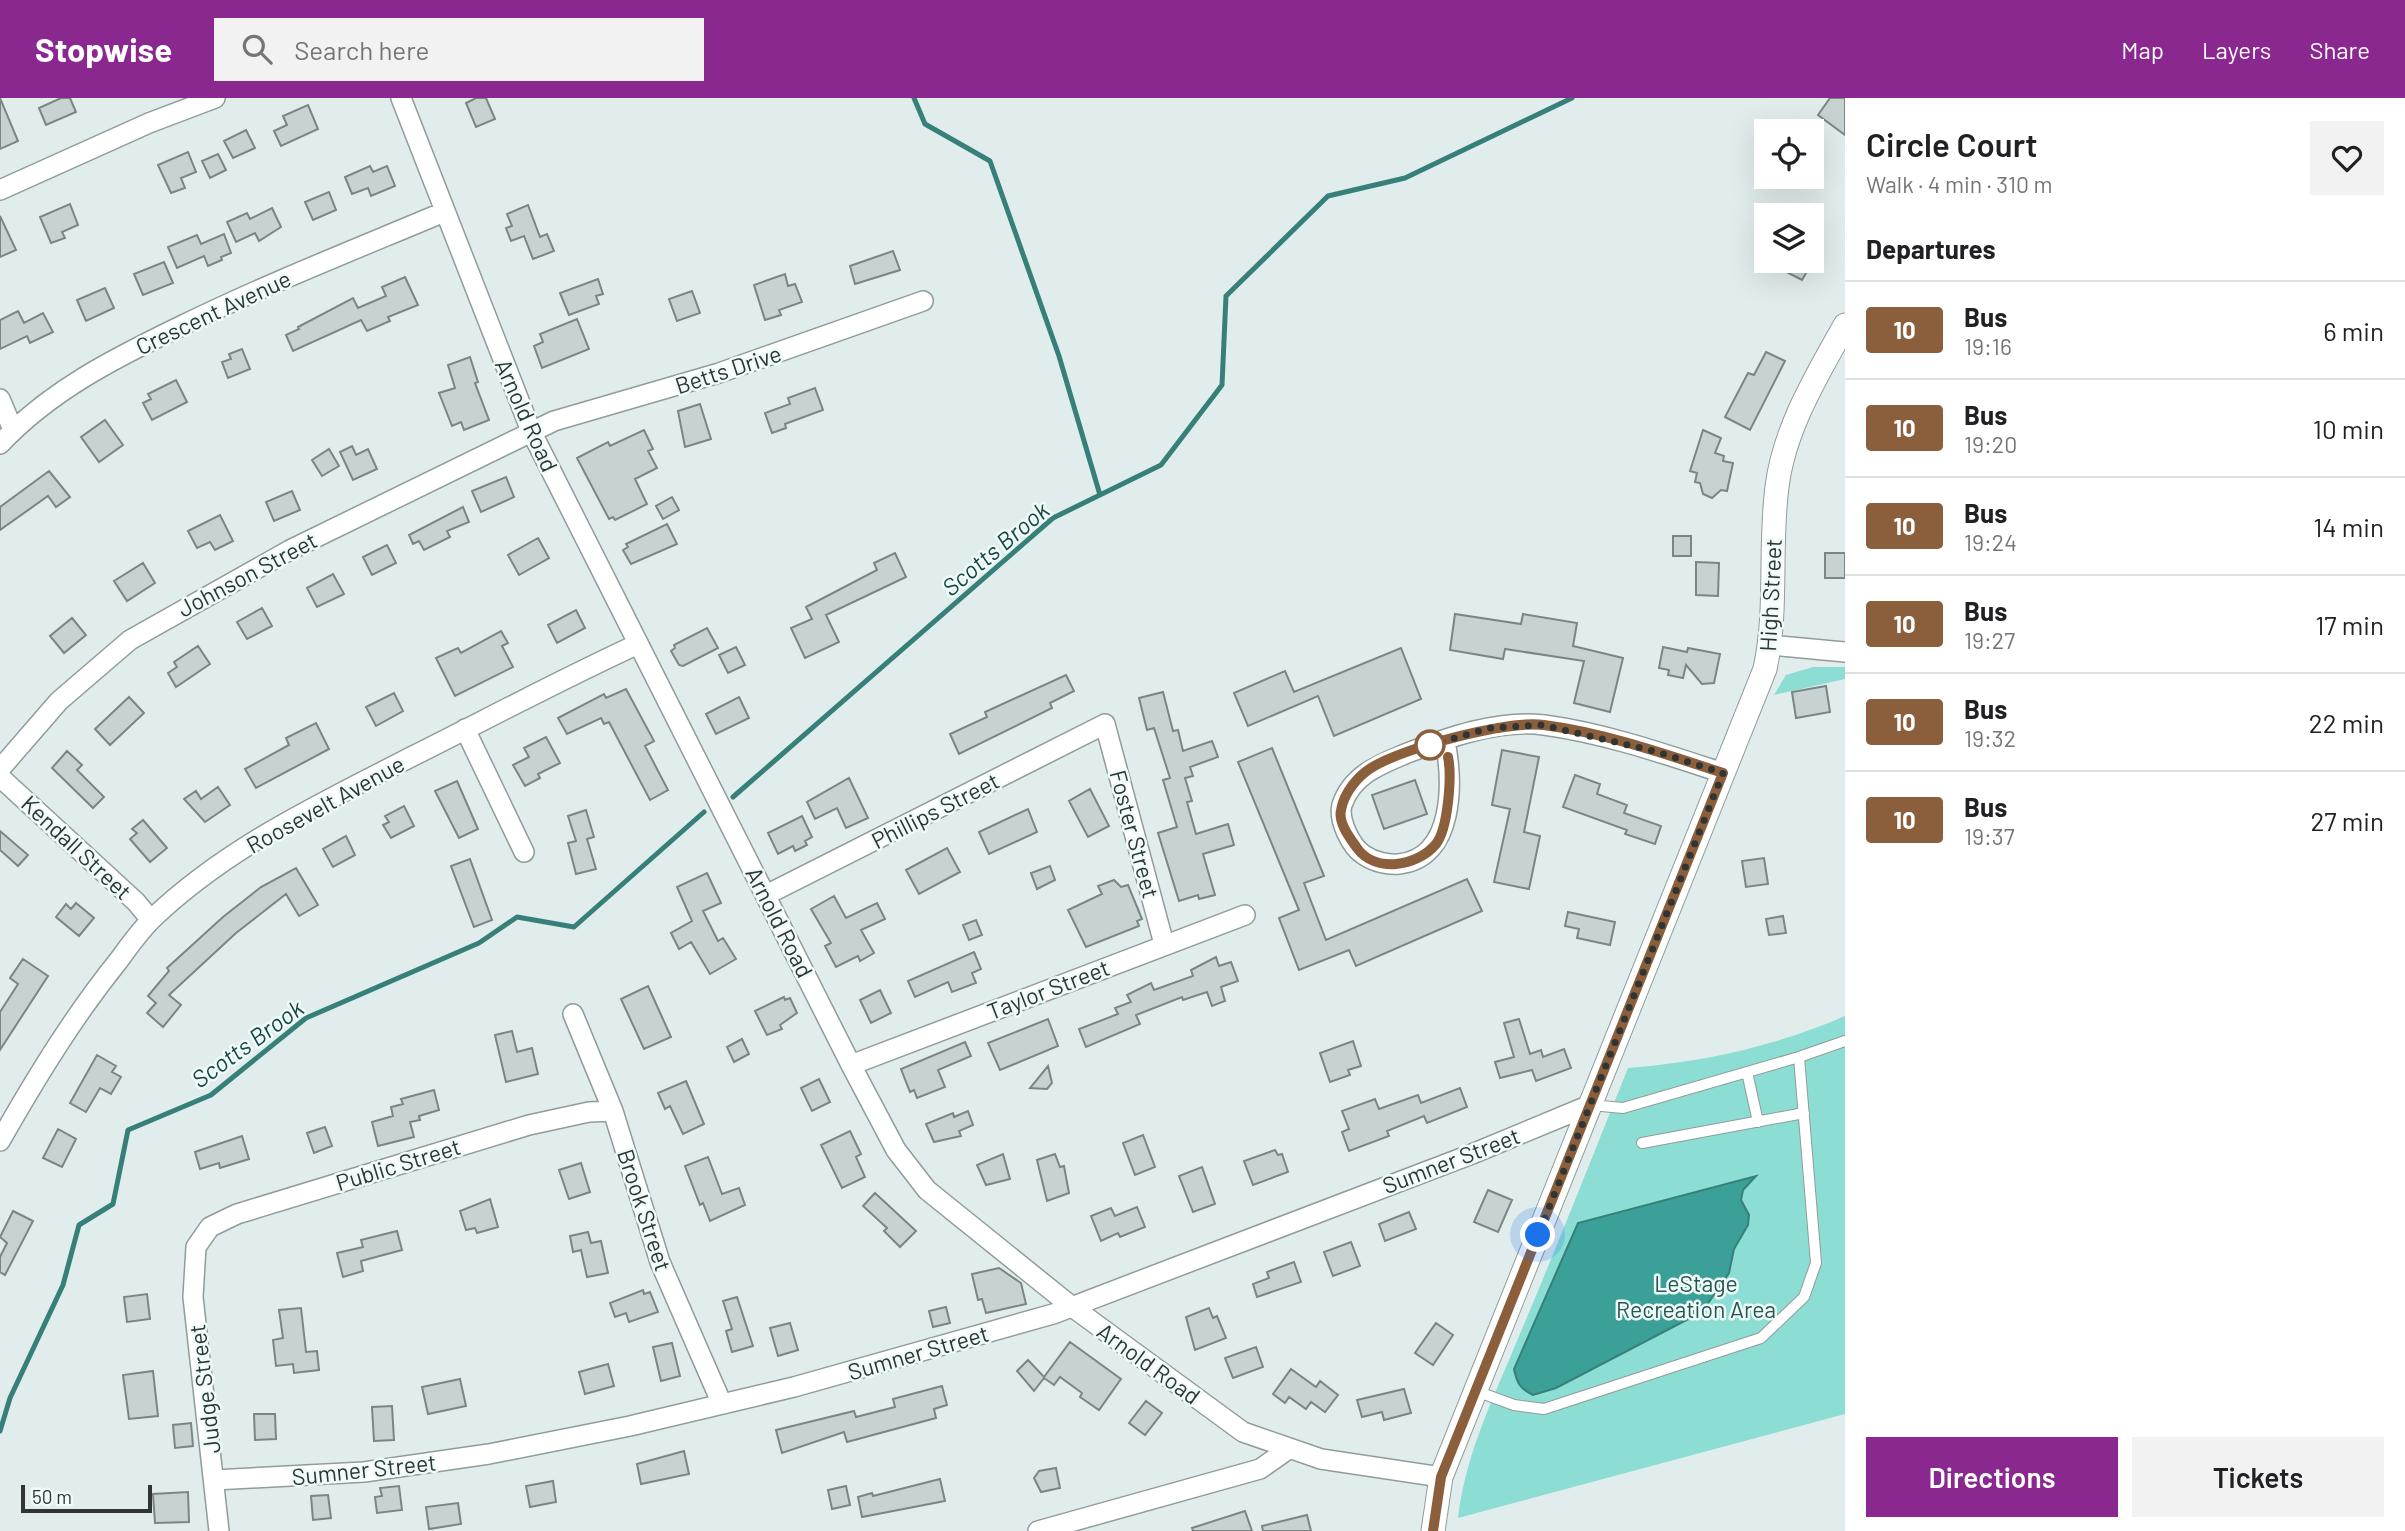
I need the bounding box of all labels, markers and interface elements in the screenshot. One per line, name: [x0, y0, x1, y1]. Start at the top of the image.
search box: [214, 18, 704, 81]
text: Stopwise: [35, 29, 172, 69]
icon: search: [238, 30, 276, 68]
text: Search here: [294, 34, 429, 65]
text: Map: [2121, 35, 2164, 64]
text: Layers: [2202, 35, 2271, 64]
text: Share: [2309, 35, 2370, 64]
map controls: [1754, 119, 1824, 273]
button: locate: [1754, 119, 1824, 189]
button: heart: [2310, 121, 2384, 195]
text: Circle Court: [1866, 124, 2038, 164]
text: Walk · 4 min · 310 m: [1866, 170, 2053, 198]
button: layers: [1754, 203, 1824, 273]
text: Departures: [1866, 233, 1996, 264]
street label: Crescent Avenue: [131, 264, 295, 360]
text: Bus: [1964, 301, 2007, 332]
text: 10: [1893, 315, 1916, 344]
text: 6 min: [2323, 315, 2384, 346]
text: 19:16: [1964, 332, 2012, 360]
street label: Betts Drive: [671, 339, 785, 399]
street label: Arnold Road: [490, 354, 564, 476]
text: Bus: [1964, 399, 2007, 430]
text: 10: [1893, 413, 1916, 442]
text: 10 min: [2313, 413, 2384, 444]
text: 19:20: [1964, 430, 2017, 458]
water label: Scotts Brook: [936, 495, 1055, 601]
text: Bus: [1964, 497, 2007, 528]
text: 10: [1893, 511, 1916, 540]
text: 14 min: [2313, 511, 2384, 542]
street label: Johnson Street: [172, 525, 322, 623]
text: 19:24: [1964, 528, 2017, 556]
street label: High Street: [1753, 538, 1787, 652]
text: Bus: [1964, 595, 2007, 626]
text: 10: [1893, 609, 1916, 638]
text: 17 min: [2315, 609, 2384, 640]
text: 19:27: [1964, 626, 2015, 654]
text: Bus: [1964, 693, 2007, 724]
text: 10: [1893, 707, 1916, 736]
text: 22 min: [2309, 707, 2384, 738]
text: 19:32: [1964, 724, 2016, 752]
unlabelled marker: [1415, 730, 1445, 760]
street label: Roosevelt Avenue: [241, 749, 409, 859]
street label: Phillips Street: [867, 766, 1003, 854]
street label: Foster Street: [1104, 767, 1166, 901]
street label: Kendall Street: [16, 789, 138, 905]
text: Bus: [1964, 791, 2007, 822]
text: 10: [1893, 805, 1916, 834]
text: 27 min: [2310, 805, 2384, 836]
text: 19:37: [1964, 822, 2015, 850]
street label: Arnold Road: [740, 862, 820, 982]
street label: Taylor Street: [983, 953, 1113, 1025]
water label: Scotts Brook: [185, 993, 309, 1093]
street label: Sumner Street: [1378, 1121, 1524, 1199]
street label: Public Street: [332, 1132, 464, 1196]
street label: Brook Street: [612, 1145, 678, 1275]
your location: [1520, 1217, 1555, 1252]
park label: LeStage Recreation Area: [1616, 1269, 1776, 1323]
street label: Arnold Road: [1092, 1316, 1206, 1410]
street label: Sumner Street: [844, 1319, 992, 1385]
street label: Judge Street: [182, 1323, 226, 1455]
button: Directions: [1866, 1437, 2118, 1517]
button: Tickets: [2132, 1437, 2384, 1517]
street label: Sumner Street: [290, 1447, 438, 1491]
scale bar: [21, 1482, 152, 1514]
text: 50 m: [32, 1485, 72, 1508]

